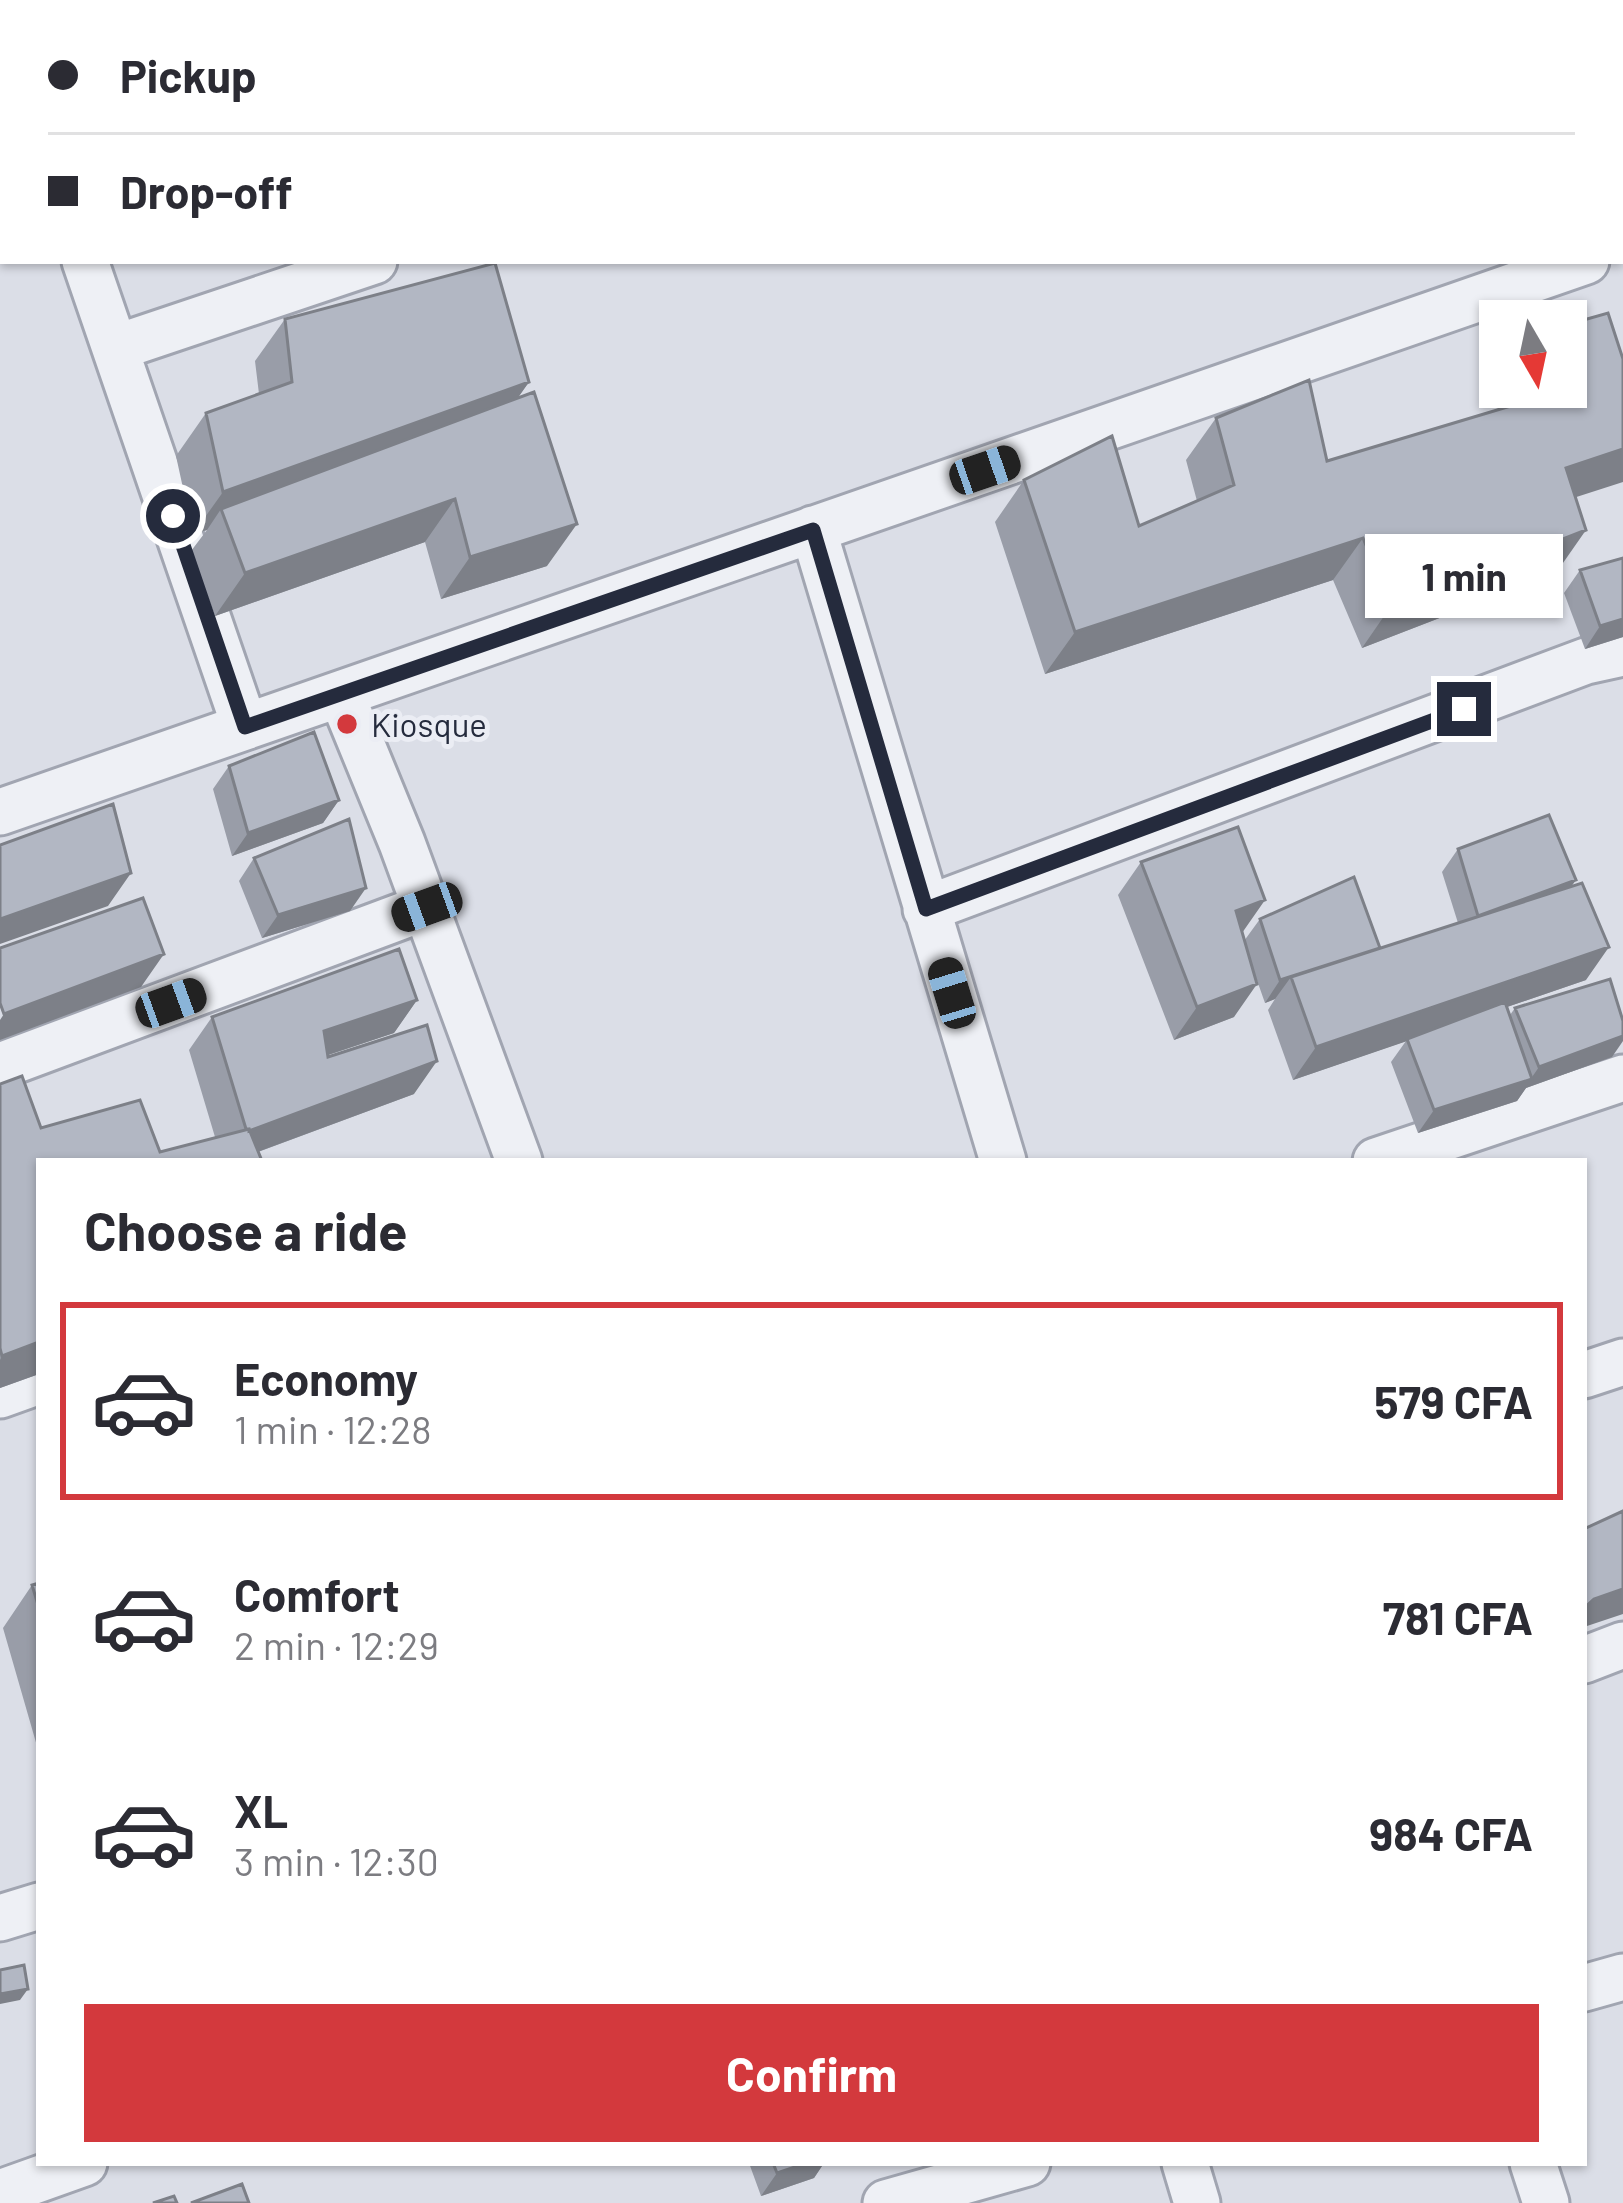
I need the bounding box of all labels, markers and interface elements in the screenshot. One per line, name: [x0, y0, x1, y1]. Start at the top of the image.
text: Pickup: [120, 48, 257, 102]
text: Drop-off: [120, 164, 293, 218]
north arrow: [1479, 300, 1587, 408]
map controls: [1479, 300, 1587, 408]
car: [945, 441, 1025, 499]
route start: [146, 489, 200, 543]
callout: 1 min: [1365, 535, 1563, 619]
text: 1 min: [1421, 552, 1507, 599]
route end: [1437, 682, 1491, 736]
place label: Kiosque: [371, 704, 487, 744]
marker: Kiosque: [334, 711, 360, 737]
car: [387, 878, 467, 936]
car: [924, 953, 980, 1033]
car: [131, 974, 211, 1032]
text: Choose a ride: [84, 1197, 408, 1262]
icon: car: [90, 1347, 198, 1455]
text: Economy: [234, 1351, 418, 1405]
text: 579 CFA: [1374, 1374, 1533, 1428]
text: 1 min · 12:28: [234, 1405, 431, 1452]
icon: car: [90, 1563, 198, 1671]
text: Comfort: [234, 1567, 400, 1621]
text: 781 CFA: [1383, 1590, 1533, 1644]
text: 2 min · 12:29: [234, 1621, 439, 1668]
icon: car: [90, 1779, 198, 1887]
text: XL: [234, 1783, 288, 1837]
text: 984 CFA: [1369, 1806, 1533, 1860]
text: 3 min · 12:30: [234, 1837, 439, 1884]
button: Confirm: [84, 2004, 1539, 2142]

